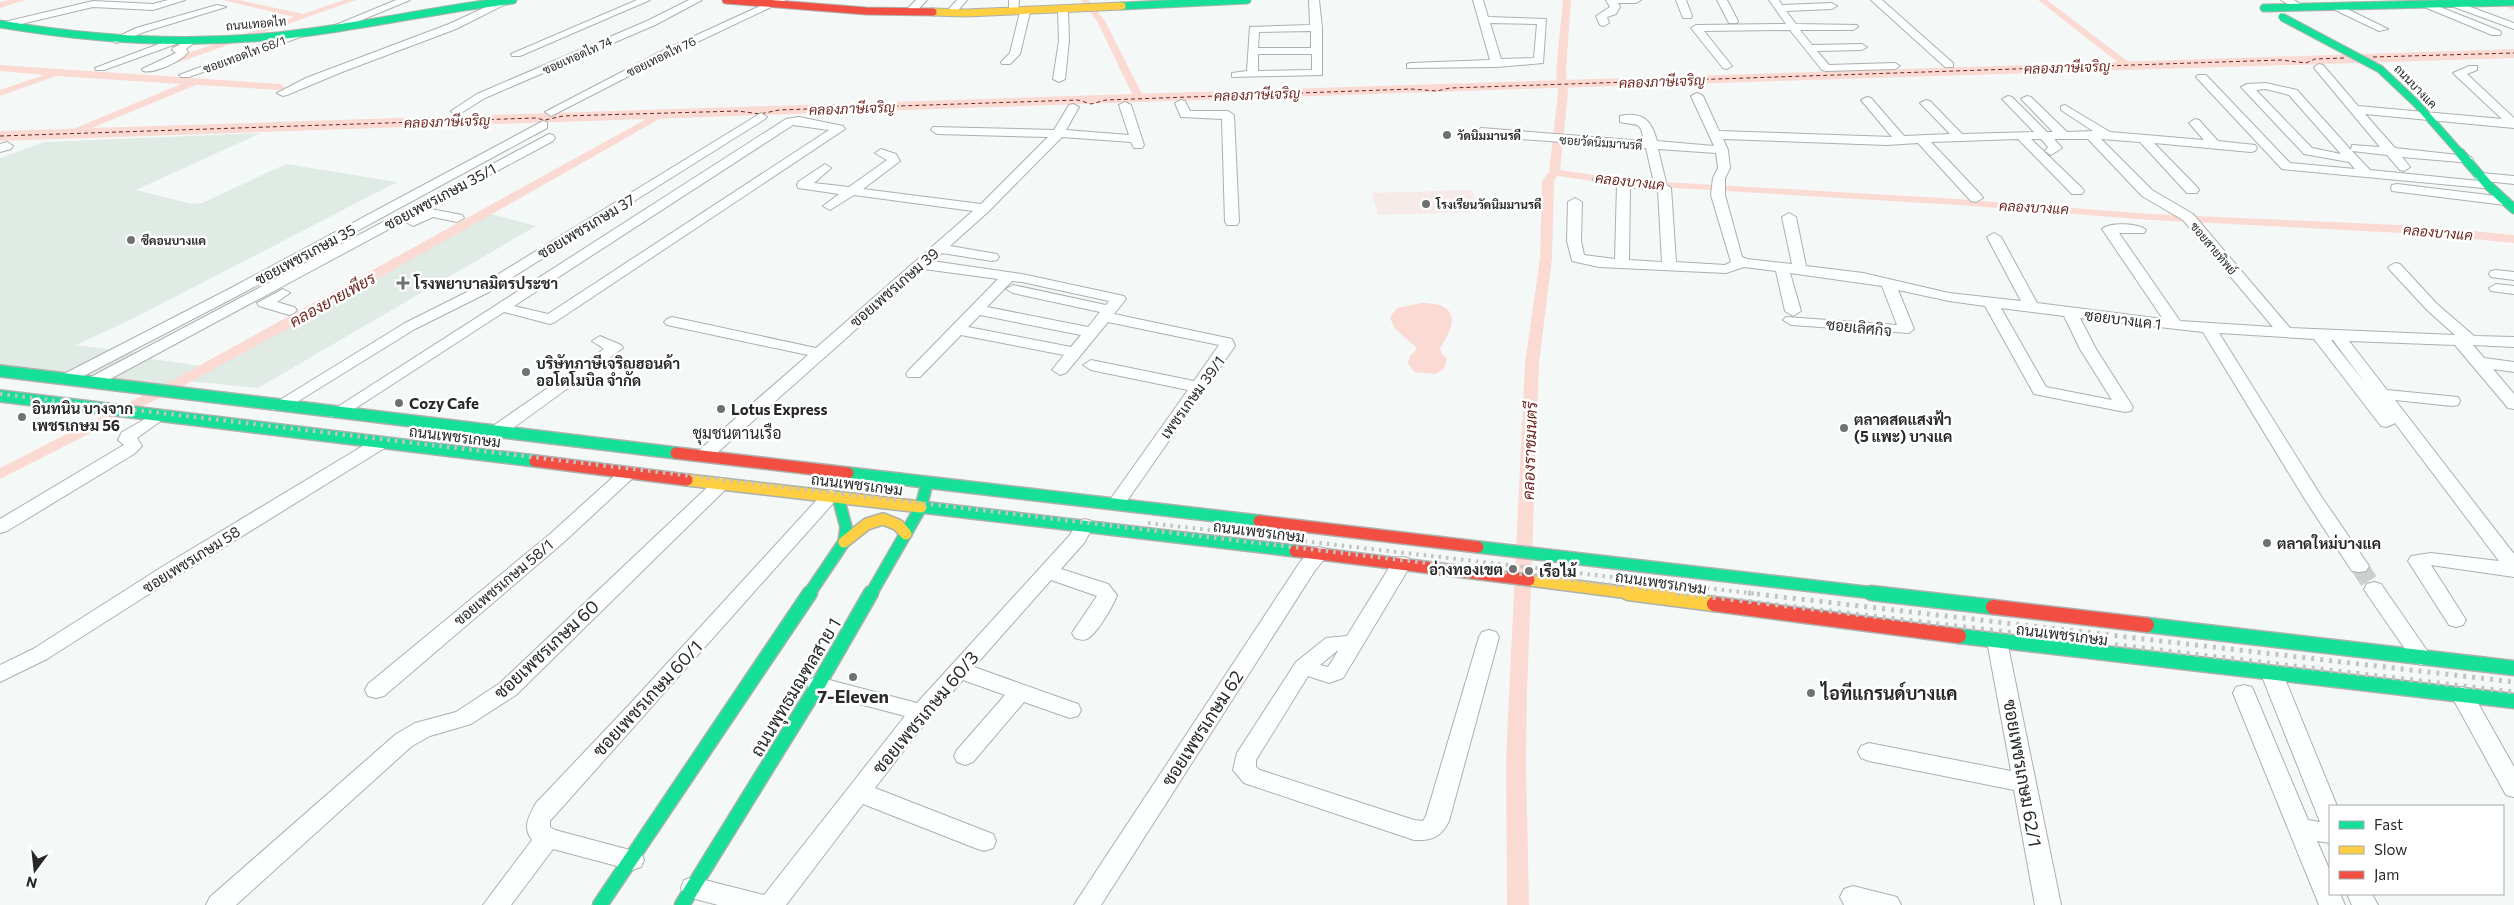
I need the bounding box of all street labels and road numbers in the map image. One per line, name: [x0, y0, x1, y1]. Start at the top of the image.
street label: ถนนเทอดไท: [225, 13, 287, 33]
street label: ซอยเทอดไท 68/1: [201, 33, 287, 75]
street label: ซอยเทอดไท 74: [540, 33, 614, 77]
street label: ซอยเทอดไท 76: [624, 33, 698, 79]
street label: ถนนบางแค: [2392, 61, 2440, 111]
street label: ซอยวัดนิมมานรดี: [1559, 132, 1643, 152]
street label: ซอยเพชรเกษม 35/1: [381, 159, 499, 233]
street label: ซอยเพชรเกษม 37: [534, 190, 638, 262]
street label: ซอยสายทิพย์: [2188, 219, 2240, 277]
street label: ซอยเพชรเกษม 35: [252, 220, 358, 288]
street label: ซอยเพชรเกษม 39: [846, 244, 942, 330]
street label: ซอยบางแค 1: [2083, 305, 2163, 333]
street label: ซอยเลิศกิจ: [1825, 315, 1893, 339]
street label: เพชรเกษม 39/1: [1156, 352, 1228, 442]
street label: ถนนเพชรเกษม: [408, 421, 502, 451]
street label: ถนนเพชรเกษม: [810, 469, 904, 499]
street label: ถนนเพชรเกษม: [1212, 516, 1306, 546]
street label: ซอยเพชรเกษม 58: [139, 522, 243, 596]
street label: ซอยเพชรเกษม 58/1: [450, 535, 556, 629]
street label: ถนนเพชรเกษม: [1614, 567, 1708, 597]
street label: ซอยเพชรเกษม 60: [489, 595, 603, 703]
street label: ถนนพุทธมณฑลสาย 1: [745, 614, 847, 761]
street label: ถนนเพชรเกษม: [2015, 619, 2109, 649]
street label: ซอยเพชรเกษม 60/1: [588, 635, 706, 761]
street label: ซอยเพชรเกษม 60/3: [867, 646, 983, 778]
street label: ซอยเพชรเกษม 62: [1156, 666, 1248, 790]
street label: ซอยเพชรเกษม 62/1: [1999, 698, 2047, 848]

